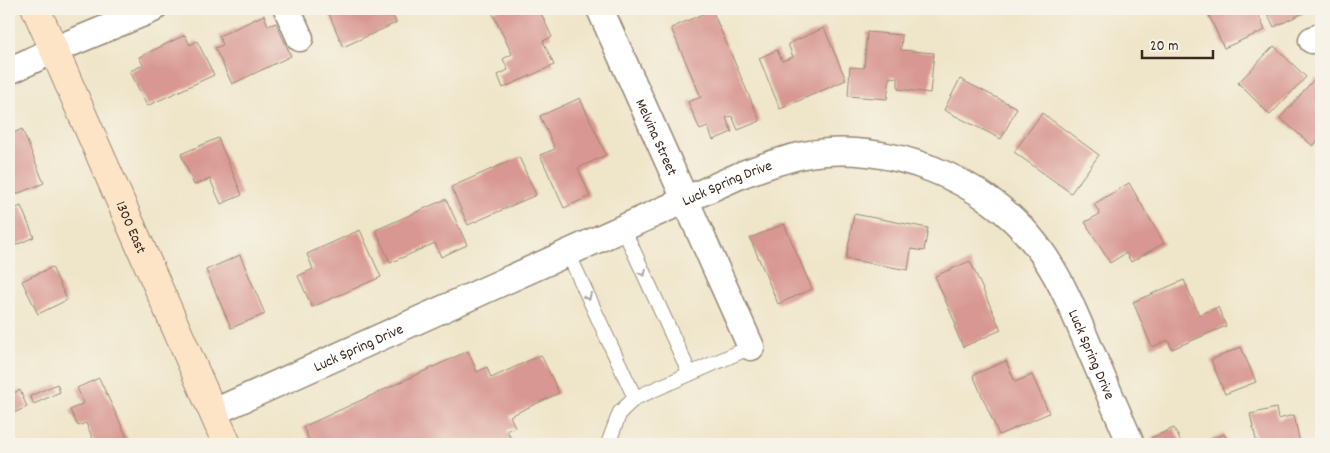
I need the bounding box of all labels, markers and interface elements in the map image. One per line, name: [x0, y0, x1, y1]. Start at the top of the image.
scale bar: [1142, 28, 1214, 60]
text: 20 m: [1150, 36, 1178, 58]
street label: Melvina Street: [629, 96, 682, 180]
street label: Luck Spring Drive: [679, 155, 776, 213]
street label: 1300 East: [109, 198, 151, 258]
one-way arrow: [637, 268, 648, 277]
one-way arrow: [582, 292, 593, 301]
street label: Luck Spring Drive: [1061, 306, 1120, 404]
street label: Luck Spring Drive: [311, 319, 408, 379]

